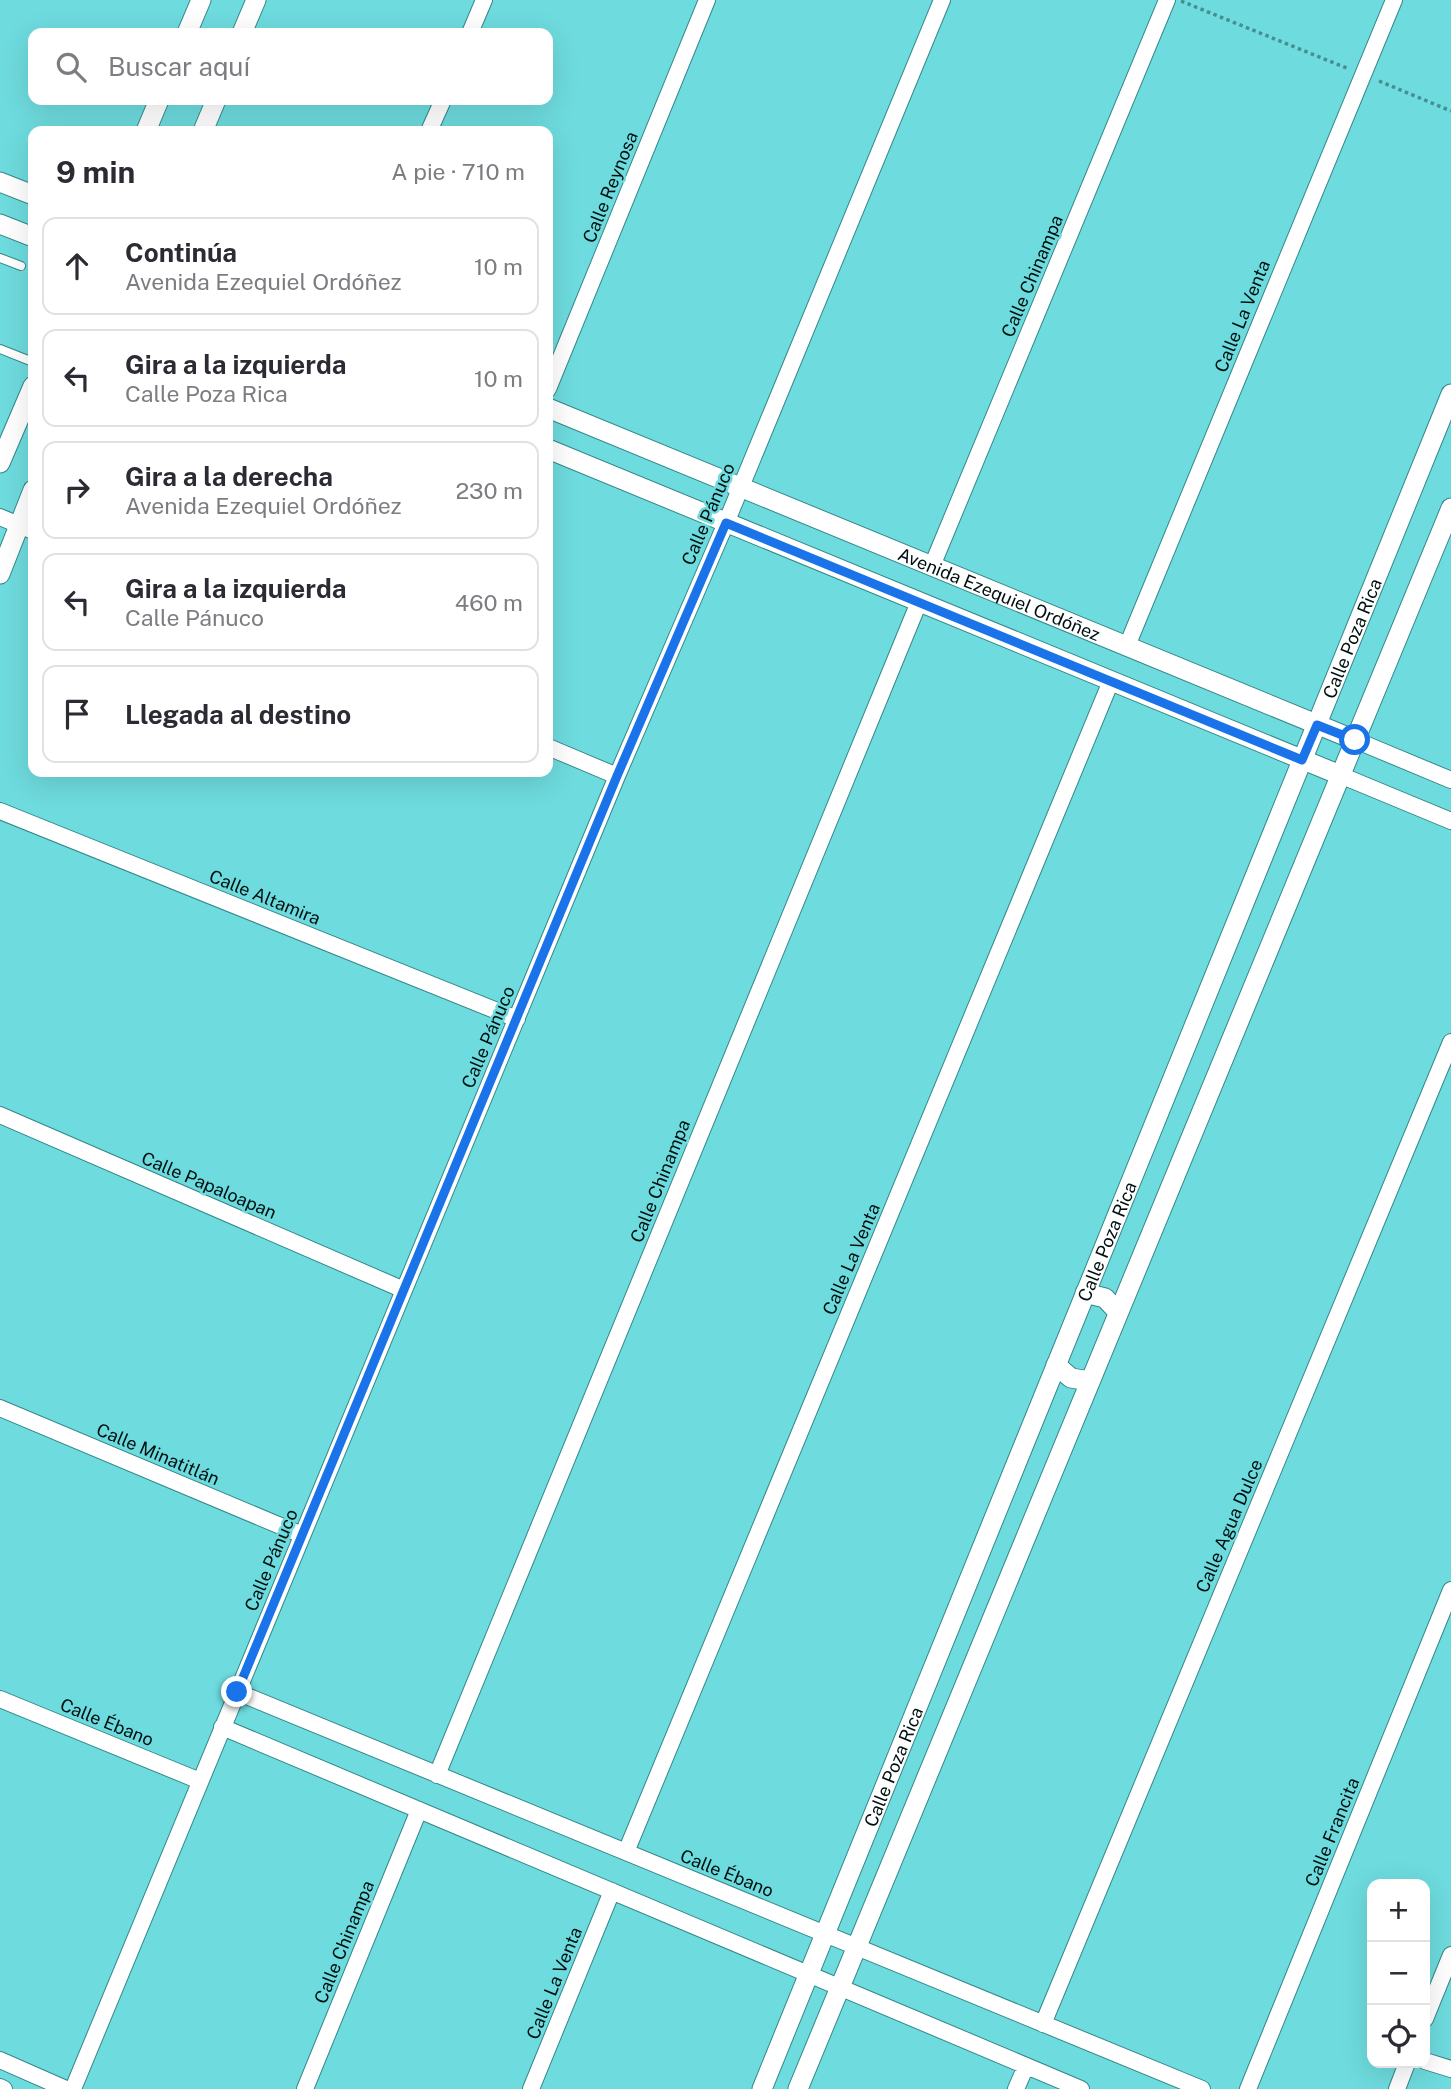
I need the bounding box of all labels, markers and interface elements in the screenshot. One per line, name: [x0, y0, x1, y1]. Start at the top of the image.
search box: [28, 28, 553, 105]
icon: search: [52, 48, 90, 86]
text: Buscar aquí: [108, 51, 250, 82]
street label: Calle Reynosa: [578, 128, 642, 246]
text: 9 min: [56, 154, 135, 190]
text: A pie · 710 m: [391, 158, 525, 185]
street label: Calle Chinampa: [997, 212, 1067, 340]
text: Continúa: [125, 237, 237, 268]
icon: ahead: [58, 247, 96, 285]
text: 10 m: [474, 253, 523, 280]
street label: Calle La Venta: [1210, 257, 1274, 375]
text: Avenida Ezequiel Ordóñez: [125, 268, 402, 295]
text: Gira a la izquierda: [125, 349, 347, 380]
icon: left: [58, 359, 96, 397]
text: 10 m: [474, 365, 523, 392]
text: Calle Poza Rica: [125, 380, 288, 407]
street label: Calle Pánuco: [677, 460, 739, 568]
text: Gira a la derecha: [125, 461, 333, 492]
icon: right: [58, 471, 96, 509]
text: 230 m: [455, 477, 523, 504]
text: Avenida Ezequiel Ordóñez: [125, 492, 402, 519]
street label: Avenida Ezequiel Ordóñez: [895, 543, 1103, 645]
text: Gira a la izquierda: [125, 573, 347, 604]
street label: Calle Poza Rica: [1318, 575, 1385, 701]
icon: left: [58, 583, 96, 621]
text: 460 m: [455, 589, 523, 616]
text: Calle Pánuco: [125, 604, 264, 631]
icon: arrive: [58, 695, 96, 733]
text: Llegada al destino: [125, 699, 351, 730]
route start: [1339, 724, 1370, 755]
street label: Calle Altamira: [206, 865, 324, 929]
street label: Calle Pánuco: [457, 983, 519, 1091]
street label: Calle Chinampa: [626, 1117, 694, 1245]
street label: Calle Papaloapan: [138, 1147, 280, 1223]
street label: Calle Poza Rica: [1073, 1178, 1140, 1304]
street label: Calle La Venta: [818, 1200, 884, 1318]
street label: Calle Minatitlán: [93, 1419, 223, 1489]
street label: Calle Agua Dulce: [1191, 1456, 1267, 1596]
street label: Calle Pánuco: [240, 1506, 302, 1614]
route end: [221, 1676, 252, 1707]
street label: Calle Ébano: [57, 1693, 157, 1750]
street label: Calle Poza Rica: [859, 1704, 927, 1830]
street label: Calle Francita: [1301, 1774, 1363, 1890]
street label: Calle Ébano: [677, 1844, 777, 1901]
street label: Calle Chinampa: [310, 1878, 378, 2006]
map controls: [1367, 1879, 1430, 2068]
button: +: [1367, 1879, 1430, 1942]
street label: Calle La Venta: [522, 1924, 586, 2042]
button: −: [1367, 1942, 1430, 2005]
button: locate: [1367, 2005, 1430, 2068]

